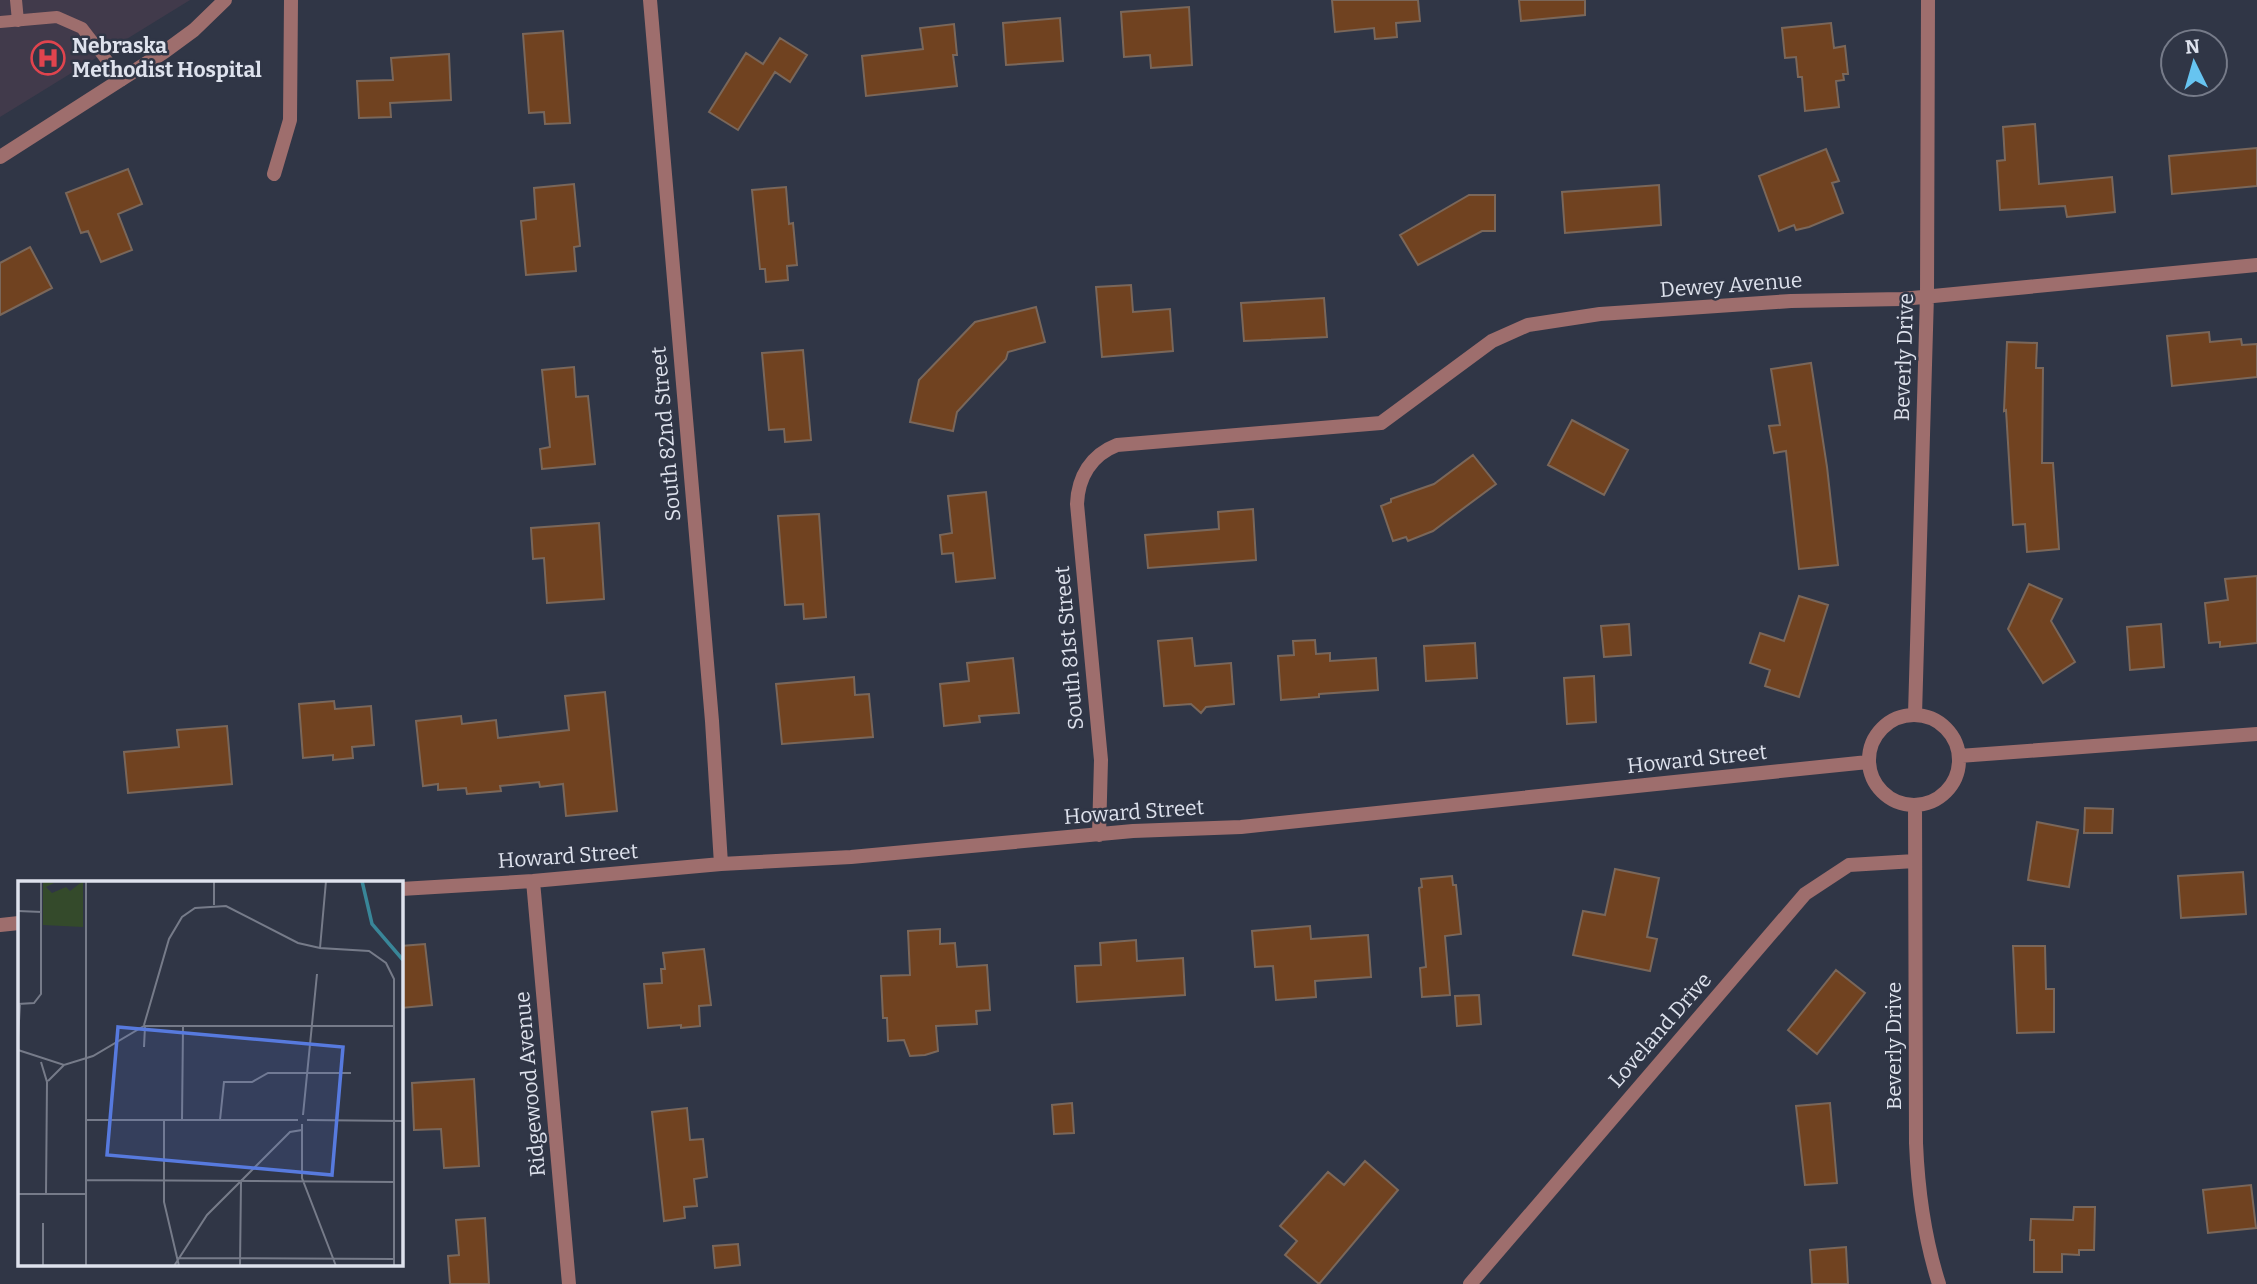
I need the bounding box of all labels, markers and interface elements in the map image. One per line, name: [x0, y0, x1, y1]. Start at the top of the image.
north arrow: [2159, 28, 2229, 98]
place label: Nebraska Methodist Hospital: [72, 33, 262, 83]
text: N: [2184, 34, 2201, 59]
hospital icon: Nebraska Methodist Hospital: [29, 39, 67, 77]
street label: Dewey Avenue: [1659, 267, 1803, 303]
street label: Beverly Drive: [1889, 292, 1919, 422]
street label: South 82nd Street: [645, 345, 687, 522]
street label: South 81st Street: [1049, 565, 1089, 731]
street label: Howard Street: [1626, 739, 1769, 779]
street label: Howard Street: [1063, 794, 1205, 830]
street label: Howard Street: [497, 838, 639, 874]
inset map: [18, 881, 402, 1266]
street label: Loveland Drive: [1603, 967, 1717, 1093]
street label: Beverly Drive: [1881, 982, 1907, 1110]
street label: Ridgewood Avenue: [509, 990, 551, 1178]

